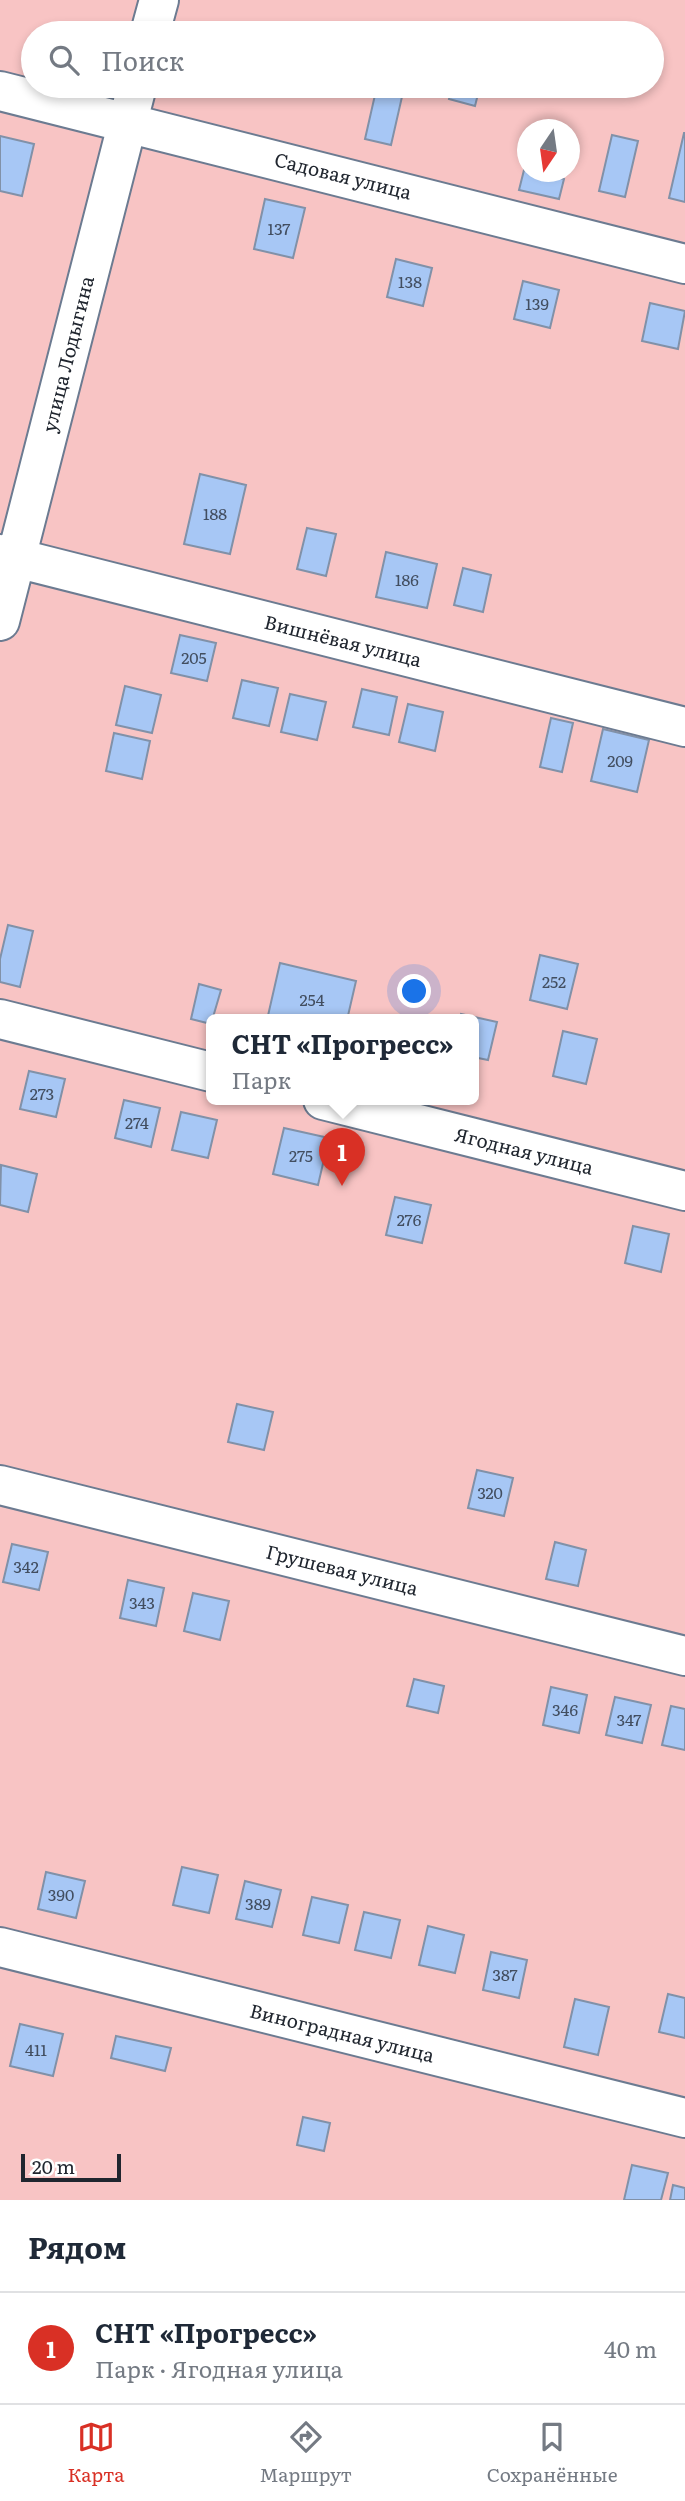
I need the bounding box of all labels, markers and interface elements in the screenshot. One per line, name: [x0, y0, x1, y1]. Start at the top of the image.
search box: [21, 21, 664, 98]
text: Поиск: [101, 40, 184, 79]
icon: search: [45, 41, 83, 79]
north arrow: [517, 119, 580, 182]
street label: Садовая улица: [272, 144, 416, 206]
house number: 137: [268, 216, 290, 240]
house number: 138: [398, 269, 422, 293]
street label: улица Лодыгина: [34, 272, 100, 435]
house number: 139: [525, 291, 549, 315]
house number: 188: [203, 501, 227, 525]
house number: 186: [395, 567, 419, 591]
street label: Вишнёвая улица: [262, 607, 426, 673]
house number: 205: [181, 645, 207, 669]
house number: 209: [607, 748, 633, 772]
house number: 252: [542, 969, 566, 993]
your location: [397, 974, 431, 1008]
house number: 254: [299, 987, 325, 1011]
popup: [206, 1014, 479, 1105]
text: СНТ «Прогресс»: [232, 1023, 453, 1062]
text: Парк: [232, 1062, 291, 1096]
house number: 273: [30, 1081, 54, 1105]
house number: 274: [125, 1110, 149, 1134]
street label: Ягодная улица: [452, 1119, 597, 1181]
pin: 1: [319, 1128, 365, 1186]
house number: 275: [289, 1143, 313, 1167]
house number: 276: [397, 1207, 422, 1231]
house number: 320: [477, 1480, 503, 1504]
street label: Грушевая улица: [263, 1537, 422, 1602]
house number: 342: [13, 1554, 39, 1578]
house number: 343: [129, 1590, 155, 1614]
house number: 346: [552, 1697, 578, 1721]
house number: 347: [617, 1707, 641, 1731]
house number: 390: [48, 1882, 74, 1906]
house number: 389: [245, 1891, 271, 1915]
house number: 387: [492, 1962, 518, 1986]
street label: Виноградная улица: [247, 1996, 438, 2069]
house number: 411: [25, 2037, 47, 2061]
scale bar: [21, 2151, 121, 2183]
text: 20 m: [32, 2152, 75, 2180]
text: Рядом: [28, 2224, 126, 2268]
text: СНТ «Прогресс»: [95, 2312, 317, 2351]
text: 1: [46, 2331, 56, 2365]
text: 40 m: [604, 2331, 657, 2365]
text: Парк · Ягодная улица: [95, 2351, 343, 2385]
tab: Карта: [67, 2418, 124, 2488]
tab: Маршрут: [259, 2418, 352, 2488]
tab: Сохранённые: [487, 2418, 618, 2488]

